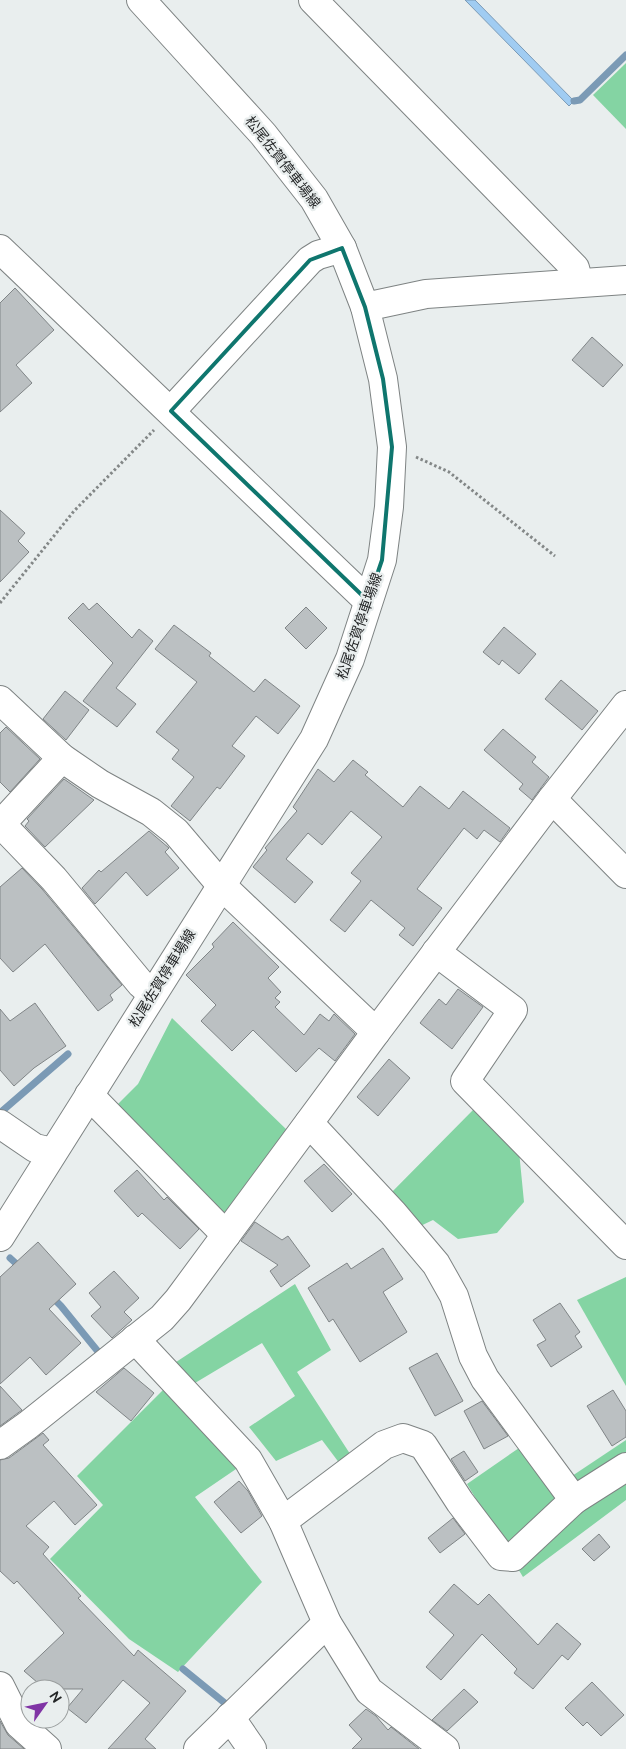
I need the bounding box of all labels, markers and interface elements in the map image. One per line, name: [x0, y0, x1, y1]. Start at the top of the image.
street label: 松尾佐賀停車場線: [242, 113, 324, 211]
street label: 松尾佐賀停車場線: [333, 570, 385, 682]
street label: 松尾佐賀停車場線: [126, 926, 198, 1030]
north arrow: [20, 1679, 70, 1729]
text: N: [46, 1688, 65, 1706]

